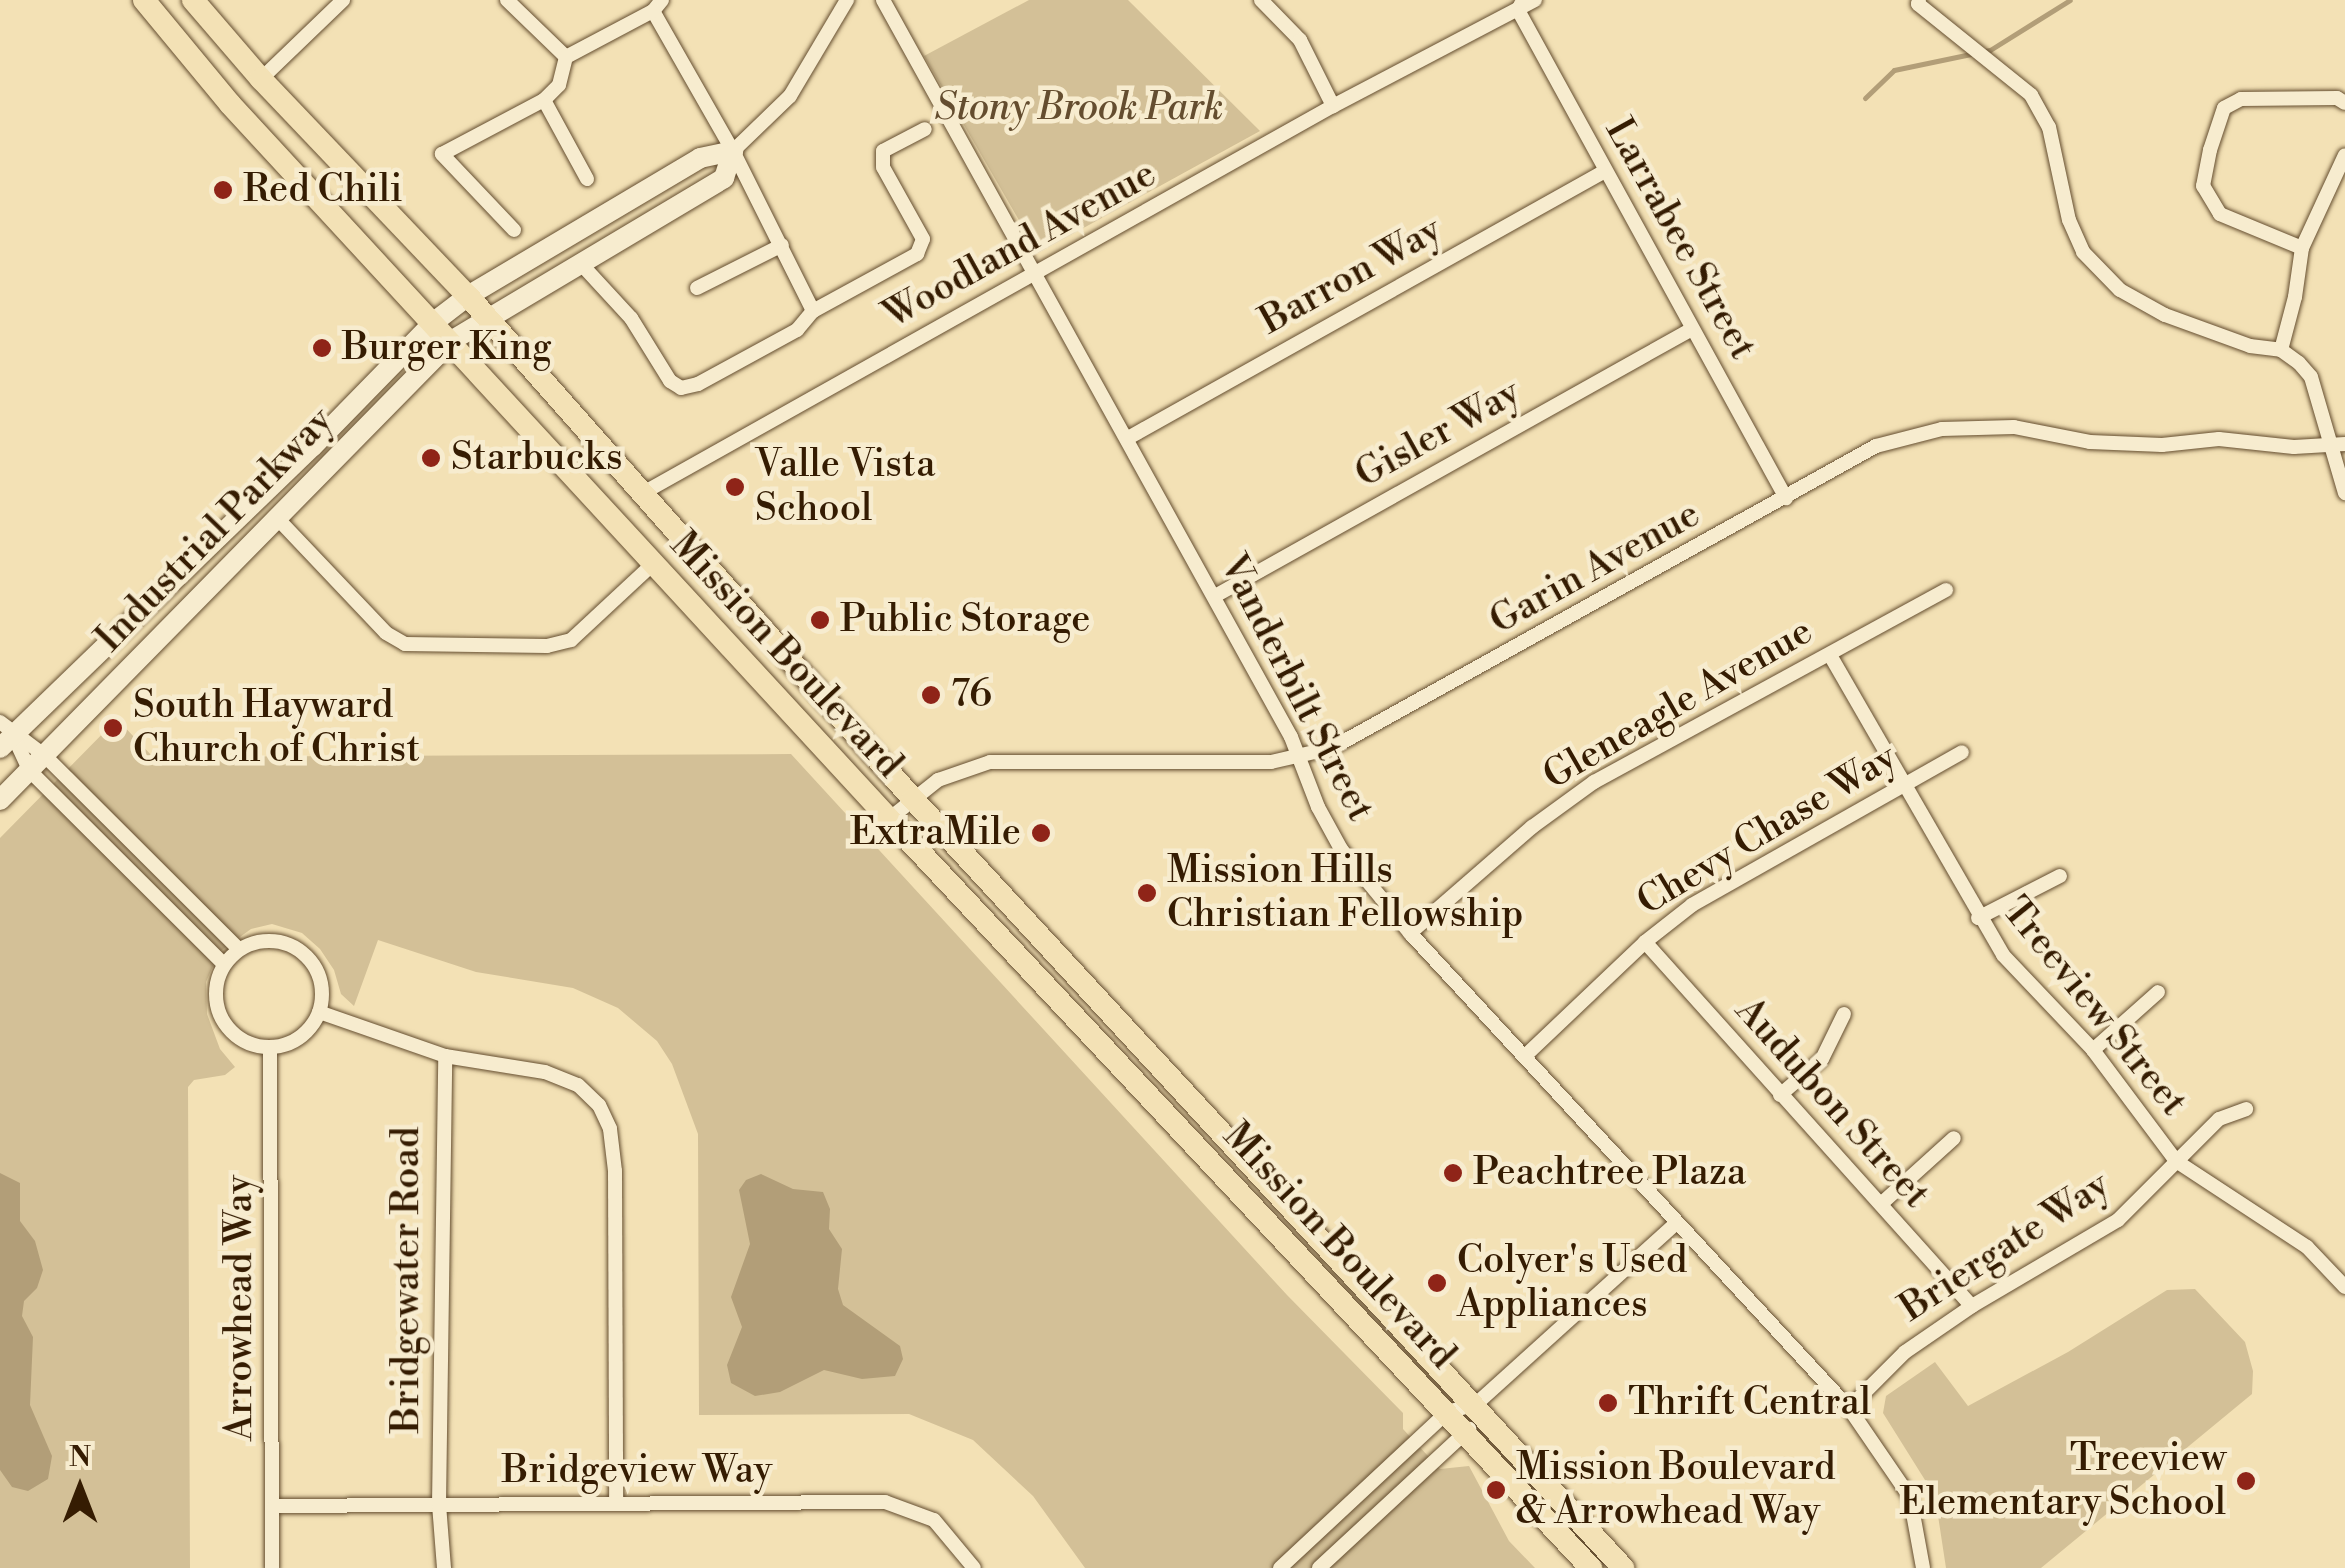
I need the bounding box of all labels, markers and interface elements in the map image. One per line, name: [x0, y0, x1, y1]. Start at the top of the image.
park label: Stony Brook Park: [935, 85, 1223, 131]
street label: Larrabee Street: [1595, 111, 1765, 367]
street label: Woodland Avenue: [876, 151, 1164, 339]
place label: Red Chili: [243, 167, 403, 213]
marker: Red Chili: [212, 179, 234, 201]
street label: Barron Way: [1252, 207, 1450, 345]
place label: Burger King: [342, 325, 552, 371]
marker: Burger King: [311, 337, 333, 359]
street label: Gisler Way: [1348, 370, 1528, 498]
street label: Industrial Parkway: [87, 399, 343, 661]
place label: Starbucks: [451, 435, 623, 481]
place label: Valle Vista School: [755, 442, 935, 532]
marker: Starbucks: [420, 447, 442, 469]
marker: Valle Vista School: [724, 476, 746, 498]
street label: Garin Avenue: [1482, 492, 1708, 644]
street label: Mission Boulevard: [660, 523, 912, 787]
street label: Vanderbilt Street: [1209, 547, 1383, 829]
place label: Public Storage: [840, 597, 1090, 643]
marker: Public Storage: [809, 609, 831, 631]
street label: Gleneagle Avenue: [1536, 609, 1820, 799]
place label: 76: [951, 672, 992, 718]
place label: South Hayward Church of Christ: [133, 683, 420, 772]
marker: 76: [920, 684, 942, 706]
marker: South Hayward Church of Christ: [102, 717, 124, 739]
street label: Chevy Chase Way: [1629, 735, 1905, 925]
place label: ExtraMile: [850, 810, 1021, 856]
marker: ExtraMile: [1030, 822, 1052, 844]
place label: Mission Hills Christian Fellowship: [1167, 848, 1523, 938]
marker: Mission Hills Christian Fellowship: [1136, 882, 1158, 904]
street label: Treeview Street: [1992, 889, 2196, 1125]
street label: Audubon Street: [1726, 988, 1938, 1218]
street label: Mission Boulevard: [1213, 1114, 1465, 1378]
street label: Bridgewater Road: [384, 1127, 430, 1433]
place label: Peachtree Plaza: [1473, 1150, 1746, 1196]
marker: Peachtree Plaza: [1442, 1162, 1464, 1184]
street label: Briergate Way: [1892, 1162, 2118, 1332]
street label: Arrowhead Way: [217, 1175, 263, 1441]
place label: Colyer's Used Appliances: [1457, 1238, 1687, 1328]
marker: Colyer's Used Appliances: [1426, 1272, 1448, 1294]
place label: Thrift Central: [1628, 1380, 1871, 1426]
marker: Thrift Central: [1597, 1392, 1619, 1414]
place label: Treeview Elementary School: [1900, 1436, 2226, 1526]
north arrow: [30, 1438, 130, 1538]
text: N: [69, 1440, 91, 1475]
place label: Mission Boulevard & Arrowhead Way: [1516, 1445, 1836, 1535]
street label: Bridgeview Way: [502, 1448, 772, 1494]
marker: Treeview Elementary School: [2235, 1470, 2257, 1492]
marker: Mission Boulevard & Arrowhead Way: [1485, 1479, 1507, 1501]

